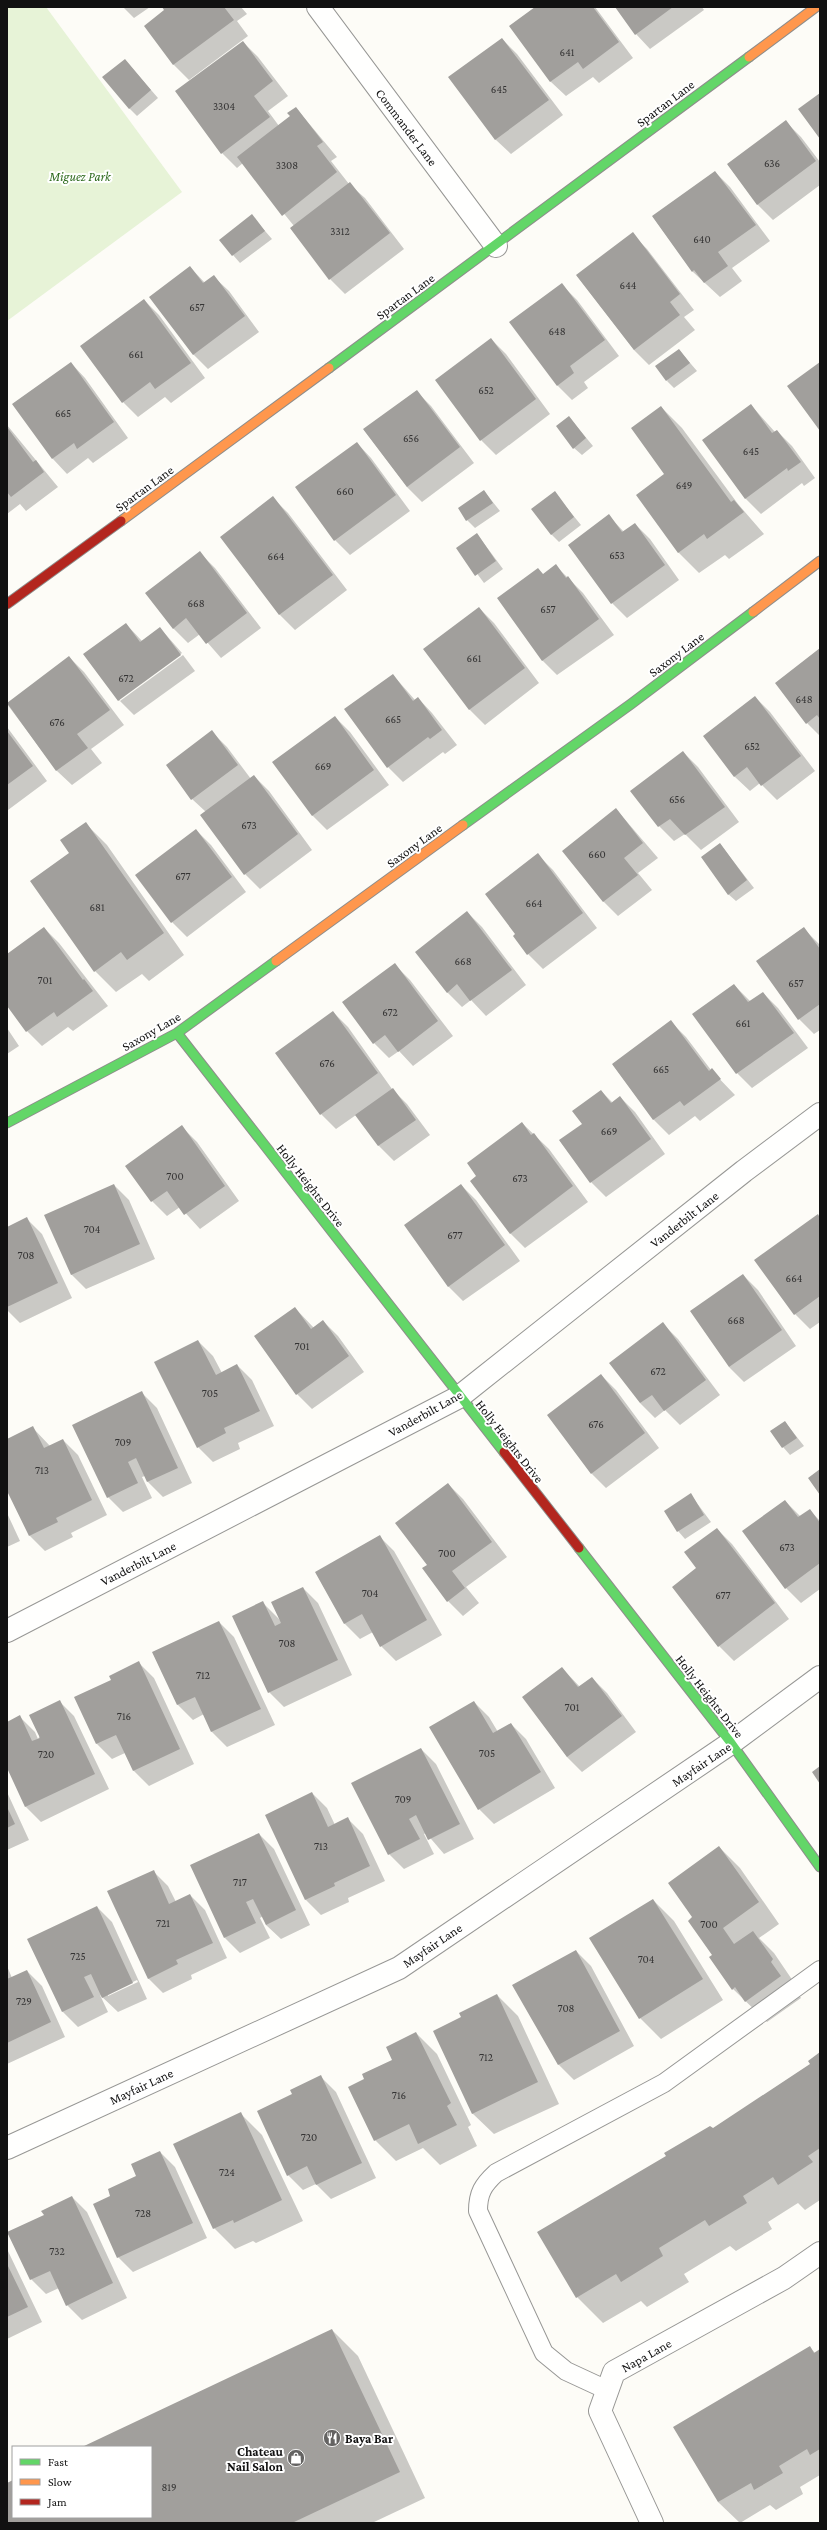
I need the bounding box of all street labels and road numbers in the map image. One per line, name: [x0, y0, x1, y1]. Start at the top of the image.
street label: Spartan Lane: [633, 77, 697, 130]
street label: Commander Lane: [373, 86, 441, 169]
street label: Spartan Lane: [373, 270, 438, 323]
street label: Spartan Lane: [112, 462, 177, 515]
street label: Saxony Lane: [646, 629, 707, 680]
street label: Saxony Lane: [384, 820, 445, 871]
street label: Saxony Lane: [119, 1009, 183, 1054]
street label: Holly Heights Drive: [274, 1141, 348, 1230]
street label: Vanderbilt Lane: [647, 1188, 722, 1251]
street label: Vanderbilt Lane: [386, 1387, 465, 1440]
street label: Holly Heights Drive: [473, 1397, 547, 1486]
street label: Vanderbilt Lane: [98, 1538, 179, 1589]
street label: Holly Heights Drive: [673, 1652, 747, 1741]
street label: Mayfair Lane: [669, 1739, 734, 1790]
street label: Mayfair Lane: [400, 1920, 465, 1971]
street label: Mayfair Lane: [107, 2065, 176, 2108]
street label: Napa Lane: [619, 2335, 674, 2375]

